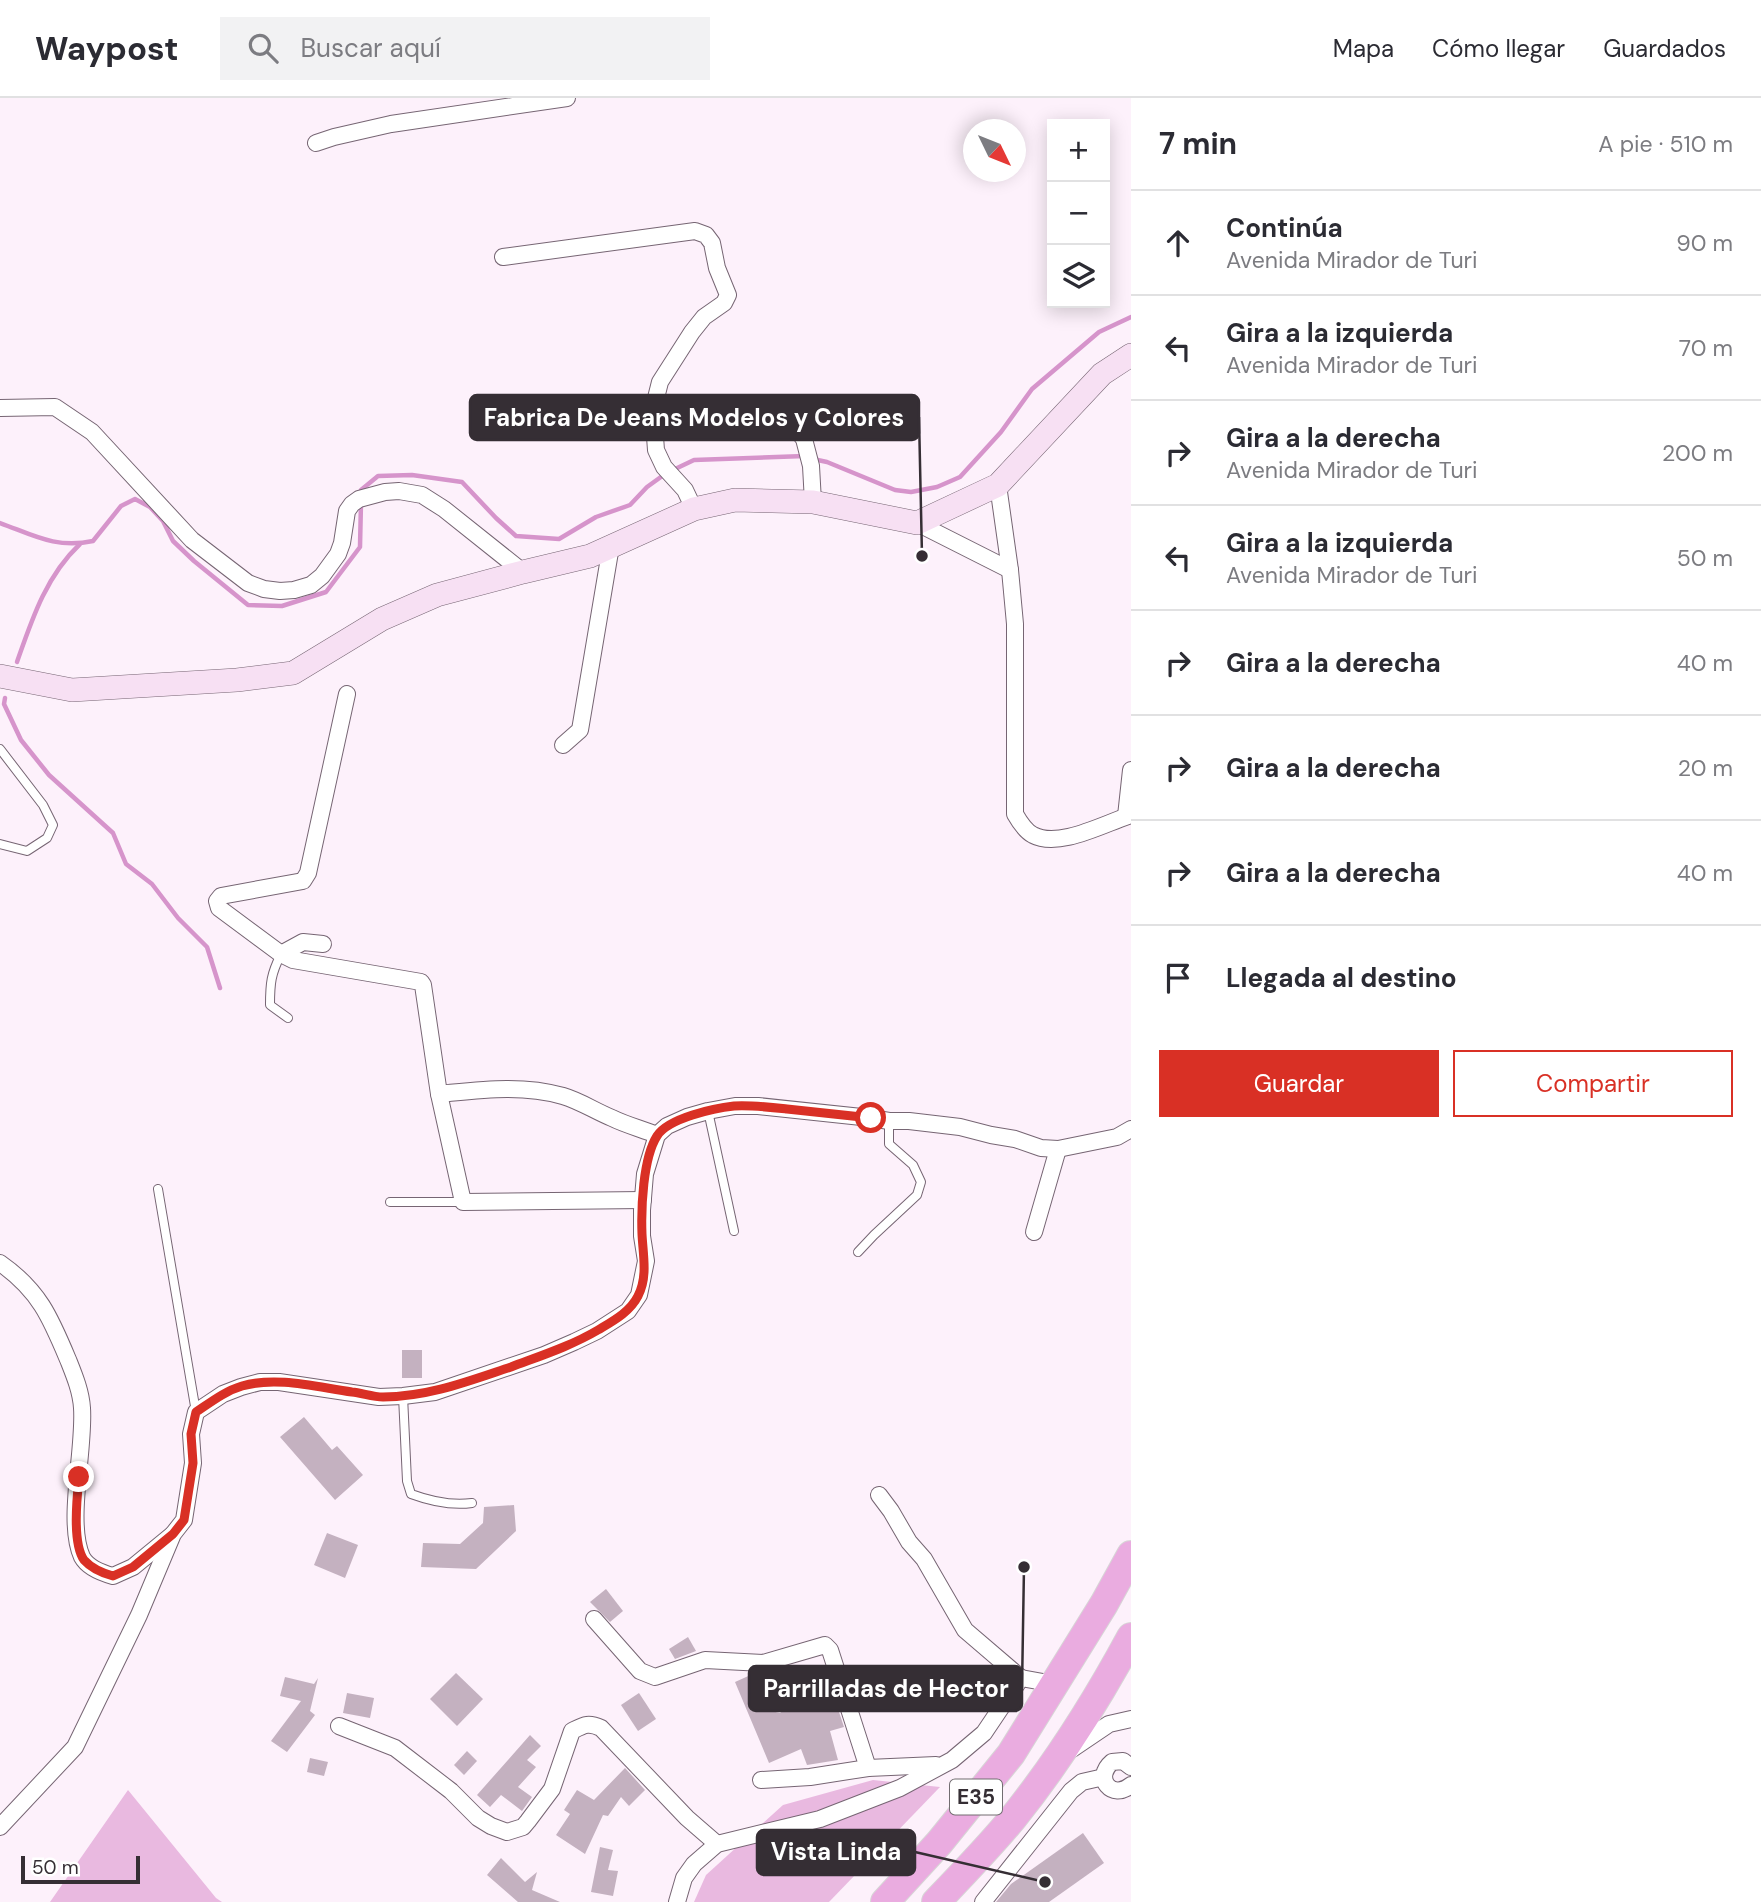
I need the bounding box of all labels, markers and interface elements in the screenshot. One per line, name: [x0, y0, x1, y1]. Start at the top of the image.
search box: [220, 17, 710, 80]
text: Waypost: [35, 27, 178, 70]
icon: search: [244, 29, 282, 67]
text: Buscar aquí: [300, 31, 441, 65]
text: Mapa: [1333, 33, 1394, 64]
text: Cómo llegar: [1432, 33, 1565, 64]
text: Guardados: [1603, 33, 1726, 64]
north arrow: [963, 119, 1026, 182]
map controls: [1047, 119, 1110, 308]
button: +: [1047, 119, 1110, 182]
text: 7 min: [1159, 124, 1237, 163]
text: A pie · 510 m: [1598, 129, 1733, 159]
button: −: [1047, 182, 1110, 245]
text: Continúa: [1226, 211, 1343, 245]
icon: ahead: [1159, 224, 1197, 262]
text: 90 m: [1676, 228, 1733, 258]
button: layers: [1047, 245, 1110, 308]
text: Avenida Mirador de Turi: [1226, 245, 1478, 275]
text: Gira a la izquierda: [1226, 316, 1453, 350]
icon: left: [1159, 329, 1197, 367]
text: 70 m: [1679, 333, 1733, 363]
text: Avenida Mirador de Turi: [1226, 350, 1478, 380]
callout: Fabrica De Jeans Modelos y Colores: [470, 395, 919, 440]
text: Fabrica De Jeans Modelos y Colores: [484, 402, 904, 433]
text: Gira a la derecha: [1226, 421, 1441, 455]
icon: right: [1159, 434, 1197, 472]
text: 200 m: [1662, 438, 1733, 468]
text: Avenida Mirador de Turi: [1226, 455, 1478, 485]
text: Gira a la izquierda: [1226, 526, 1453, 560]
icon: left: [1159, 539, 1197, 577]
text: 50 m: [1677, 543, 1733, 573]
text: Avenida Mirador de Turi: [1226, 560, 1478, 590]
icon: right: [1159, 644, 1197, 682]
text: Gira a la derecha: [1226, 646, 1441, 680]
text: 40 m: [1677, 648, 1733, 678]
icon: right: [1159, 749, 1197, 787]
text: Gira a la derecha: [1226, 751, 1441, 785]
text: 20 m: [1678, 753, 1733, 783]
icon: right: [1159, 854, 1197, 892]
text: Gira a la derecha: [1226, 856, 1441, 890]
text: 40 m: [1677, 858, 1733, 888]
icon: arrive: [1159, 959, 1197, 997]
text: Llegada al destino: [1226, 961, 1457, 995]
button: Guardar: [1159, 1050, 1439, 1117]
button: Compartir: [1453, 1050, 1733, 1117]
route start: [855, 1102, 886, 1133]
route end: [63, 1461, 94, 1492]
callout: Parrilladas de Hector: [749, 1666, 1022, 1711]
text: Parrilladas de Hector: [763, 1673, 1009, 1704]
road number: E35: [950, 1780, 1002, 1814]
callout: Vista Linda: [757, 1830, 915, 1875]
text: Vista Linda: [771, 1836, 901, 1867]
scale bar: [21, 1853, 140, 1885]
text: 50 m: [32, 1855, 79, 1880]

